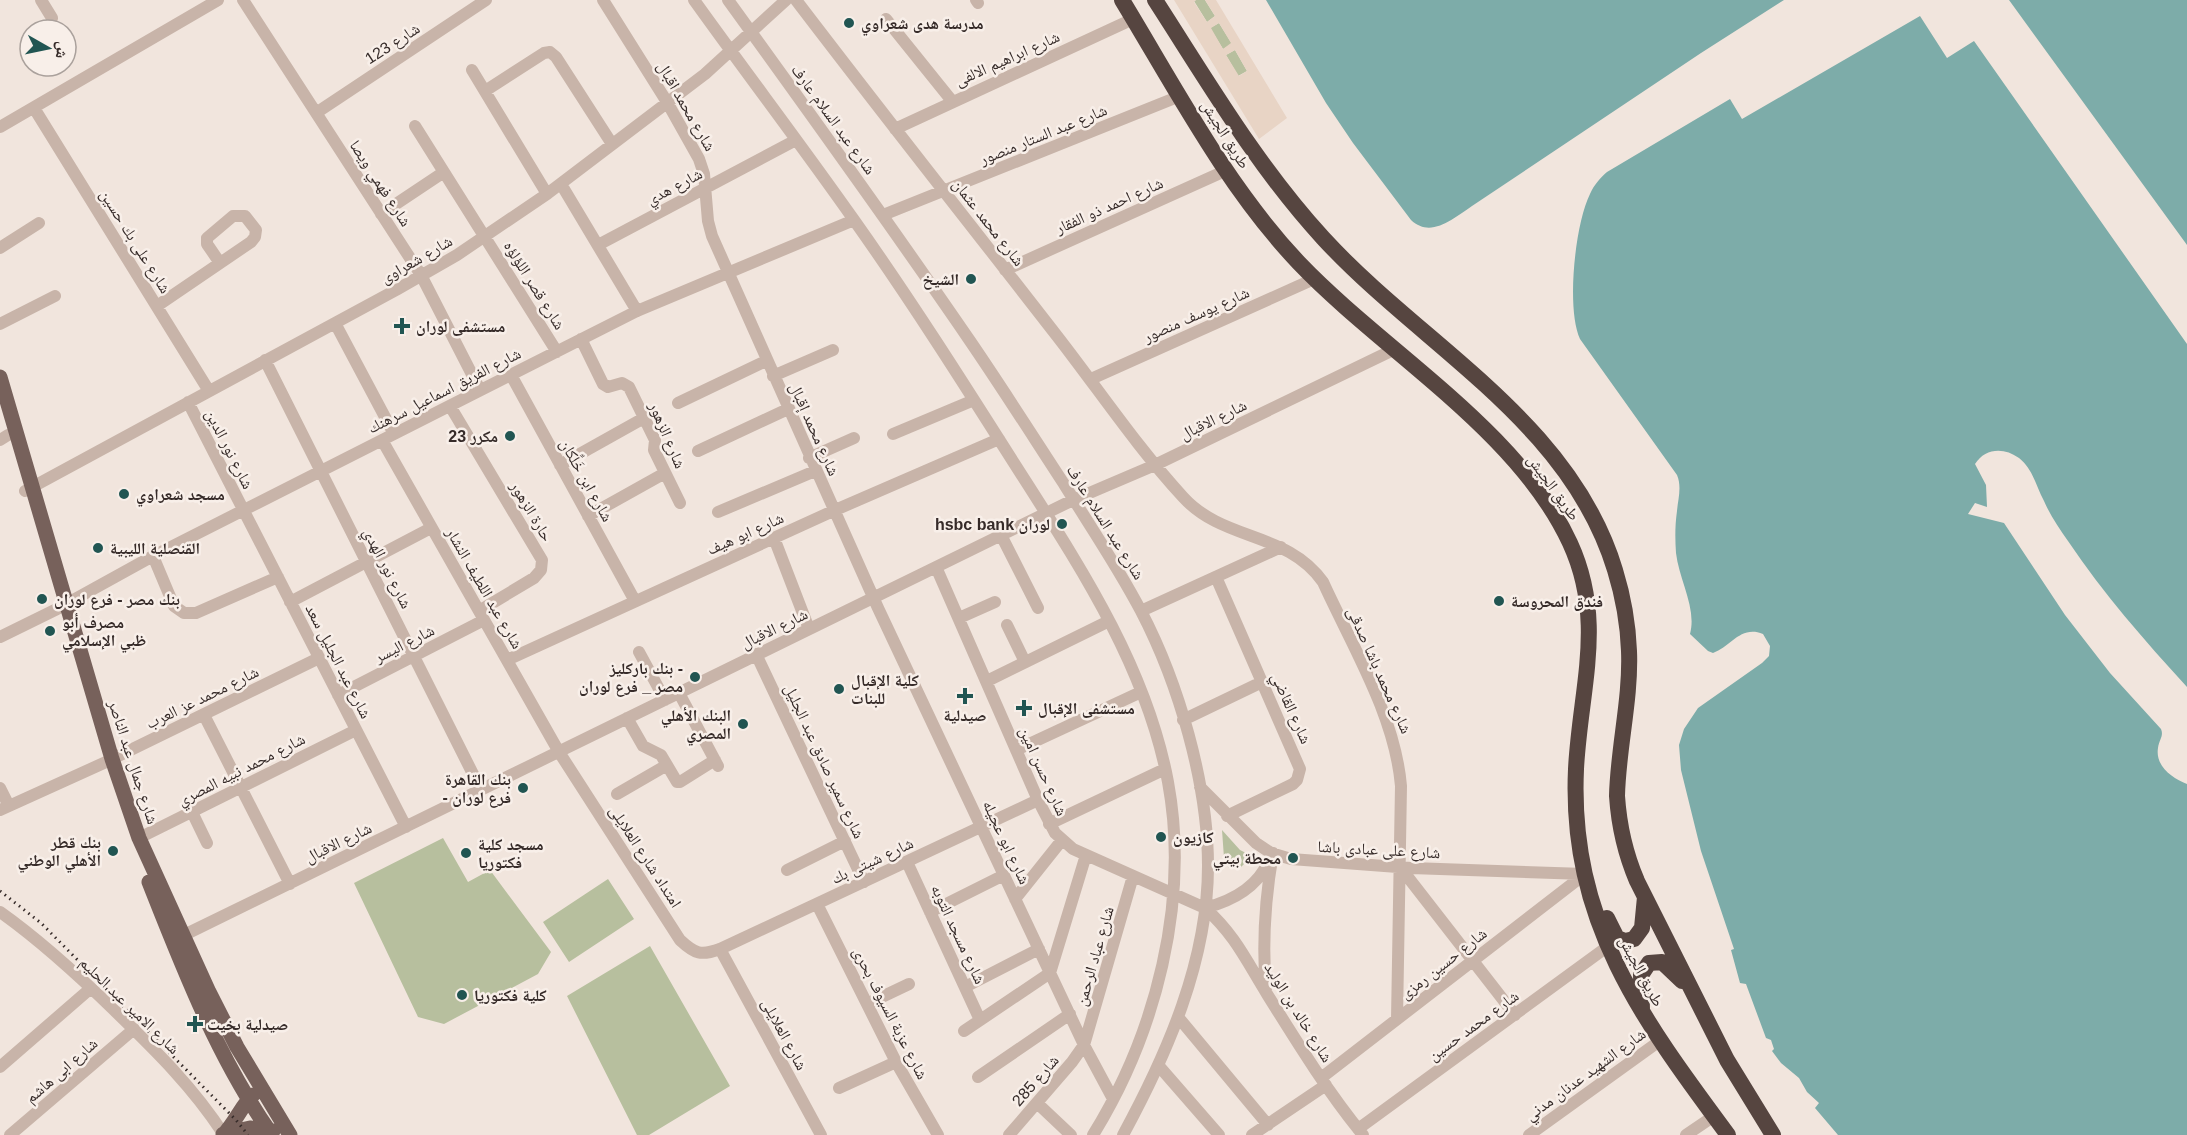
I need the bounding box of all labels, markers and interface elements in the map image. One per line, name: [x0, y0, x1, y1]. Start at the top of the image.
place label: مدرسة هدى شعراوي: [861, 15, 983, 36]
marker: مدرسة هدى شعراوي: [842, 16, 856, 30]
north arrow: [18, 18, 78, 78]
street label: شارع 123: [362, 20, 424, 69]
street label: شارع ابراهيم الالفى: [952, 28, 1063, 91]
text: ش: [52, 40, 72, 60]
street label: شارع محمد اقبال: [652, 59, 719, 155]
street label: شارع عبد السلام عارف: [786, 61, 879, 179]
street label: طريق الجيش: [1196, 97, 1253, 173]
street label: شارع عبد الستار منصور: [976, 101, 1110, 170]
street label: شارع فهمي ويصا: [343, 137, 415, 232]
street label: شارع هدي: [644, 165, 707, 212]
street label: شارع احمد ذو الفقار: [1052, 174, 1166, 239]
street label: شارع محمد عثمان: [948, 176, 1028, 270]
street label: شارع على بك حسين: [95, 186, 174, 297]
street label: شارع شعراوى: [378, 232, 456, 288]
street label: شارع قصر اللؤلؤه: [499, 238, 569, 334]
place label: الشيخ: [922, 271, 959, 290]
marker: الشيخ: [964, 272, 978, 286]
street label: شارع يوسف منصور: [1140, 284, 1253, 348]
marker: مستشفى لوران: [393, 317, 411, 335]
place label: مستشفى لوران: [416, 318, 505, 336]
street label: شارع الفريق اسماعيل سرهنك: [365, 344, 524, 438]
street label: شارع محمد إقبال: [785, 380, 843, 479]
street label: شارع الاقبال: [1177, 396, 1250, 445]
street label: شارع الزهور: [644, 399, 689, 472]
street label: شارع نور الدين: [200, 407, 257, 493]
place label: 23 مكرر: [448, 428, 498, 445]
marker: 23 مكرر: [503, 429, 517, 443]
street label: شارع ابن خَلِّكان: [555, 435, 618, 525]
street label: طريق الجيش: [1522, 451, 1583, 525]
street label: شارع عبد السلام عارف: [1062, 462, 1148, 584]
street label: حارة الزهور: [506, 477, 556, 545]
place label: مسجد شعراوي: [136, 486, 225, 507]
marker: مسجد شعراوي: [117, 487, 131, 501]
street label: شارع ابو هيف: [704, 509, 787, 560]
place label: hsbc bank لوران: [935, 516, 1050, 534]
marker: hsbc bank لوران: [1055, 517, 1069, 531]
street label: شارع عبد اللطيف النشار: [441, 524, 526, 653]
street label: شارع نور الهدي: [356, 525, 415, 613]
place label: القنصلية الليبية: [110, 540, 200, 558]
marker: القنصلية الليبية: [91, 541, 105, 555]
place label: بنك مصر - فرع لوران: [54, 591, 180, 610]
marker: بنك مصر - فرع لوران: [35, 592, 49, 606]
place label: فندق المحروسة: [1511, 593, 1603, 611]
marker: فندق المحروسة: [1492, 594, 1506, 608]
street label: شارع عبد الجليل سعد: [301, 601, 375, 722]
street label: شارع محمد باشا صدقى: [1342, 604, 1415, 737]
street label: شارع الاقبال: [738, 605, 811, 654]
place label: مصرف أبو ظبي الإسلامي: [62, 613, 146, 653]
street label: شارع اليسر: [371, 621, 438, 668]
marker: مصرف أبو ظبي الإسلامي: [43, 624, 57, 638]
place label: بنك باركليز - مصر _ فرع لوران: [579, 660, 683, 697]
street label: شارع محمد عز العرب: [143, 663, 262, 734]
marker: بنك باركليز - مصر _ فرع لوران: [688, 670, 702, 684]
street label: شارع القاضي: [1265, 670, 1315, 748]
place label: كلية الإقبال للبنات: [851, 672, 919, 708]
street label: شارع سمير صادق عبد الجليل: [779, 681, 868, 842]
marker: كلية الإقبال للبنات: [832, 682, 846, 696]
marker: صيدلية: [958, 689, 972, 703]
street label: شارع جمال عبد الناصر: [103, 697, 162, 827]
marker: مستشفى الإقبال: [1015, 699, 1033, 717]
place label: مستشفى الإقبال: [1038, 700, 1135, 718]
place label: البنك الأهلي المصري: [661, 707, 731, 746]
place label: صيدلية: [944, 707, 986, 724]
marker: البنك الأهلي المصري: [736, 717, 750, 731]
street label: شارع حسن امين: [1014, 724, 1071, 819]
street label: شارع محمد نبيه المصري: [175, 730, 310, 813]
place label: بنك القاهرة - فرع لوران: [442, 771, 511, 808]
marker: بنك القاهرة - فرع لوران: [516, 781, 530, 795]
street label: شارع ابو عجيله: [978, 798, 1033, 888]
street label: امتداد شارع العلايلى: [605, 802, 685, 912]
street label: شارع الاقبال: [302, 819, 375, 868]
place label: كازيون: [1173, 829, 1214, 847]
marker: كازيون: [1154, 830, 1168, 844]
place label: بنك قطر الأهلي الوطني: [17, 834, 101, 873]
street label: شارع شيتى بك: [829, 834, 917, 889]
place label: مسجد كلية فكتوريا: [478, 836, 544, 871]
street label: شارع على عبادى باشا: [1317, 838, 1441, 863]
marker: بنك قطر الأهلي الوطني: [106, 844, 120, 858]
marker: مسجد كلية فكتوريا: [459, 846, 473, 860]
place label: محطة بيتي: [1213, 850, 1281, 871]
marker: محطة بيتي: [1286, 851, 1300, 865]
street label: شارع مسجد التوبه: [926, 882, 989, 987]
street label: شارع عباد الرحمن: [1072, 905, 1119, 1008]
street label: شارع حسين رمزى: [1397, 924, 1491, 1004]
street label: طريق الجيش: [1614, 933, 1667, 1010]
street label: شارع عزبة السيوف بحرى: [848, 944, 931, 1083]
street label: شارع الامير عبد الحليم: [75, 954, 183, 1059]
street label: شارع خالد بن الوليد: [1259, 959, 1336, 1066]
place label: كلية فكتوريا: [474, 987, 547, 1004]
street label: شارع محمد حسين: [1425, 987, 1523, 1065]
marker: كلية فكتوريا: [455, 988, 469, 1002]
street label: شارع العلايلى: [757, 995, 811, 1074]
place label: صيدلية بخيت: [207, 1016, 288, 1034]
marker: صيدلية بخيت: [188, 1017, 202, 1031]
street label: شارع الشهيد عدنان مدني: [1522, 1025, 1651, 1127]
street label: شارع ابى هاشم: [22, 1035, 102, 1108]
street label: شارع 285: [1009, 1052, 1064, 1110]

